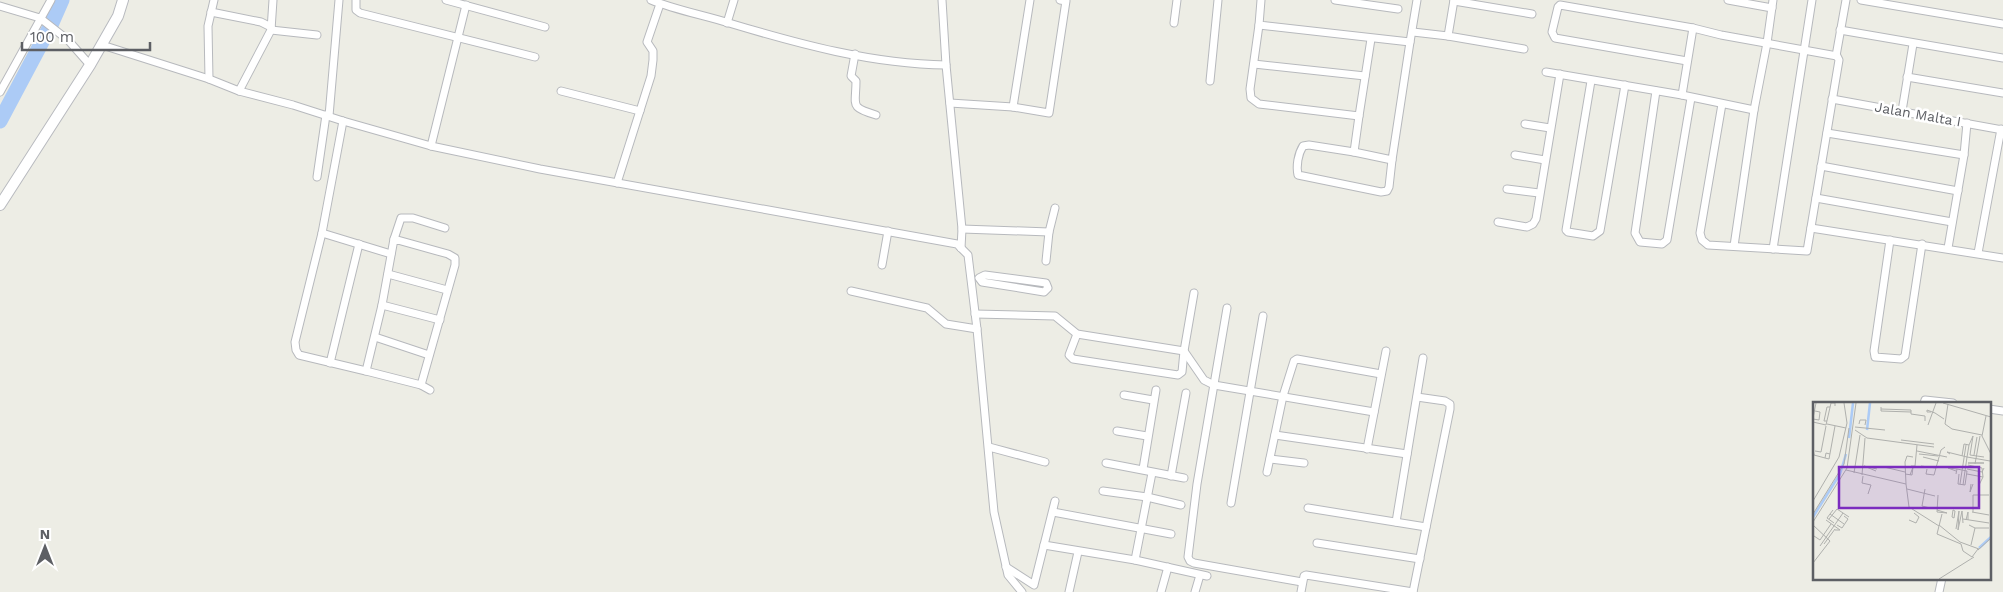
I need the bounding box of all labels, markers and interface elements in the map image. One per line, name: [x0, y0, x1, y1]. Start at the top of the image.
scale bar: [22, 20, 150, 52]
text: 100 m: [30, 28, 74, 46]
street label: Jalan Malta I: [1874, 99, 1962, 129]
inset map: [1813, 402, 1990, 580]
north arrow: [20, 522, 70, 572]
text: N: [40, 526, 50, 542]

